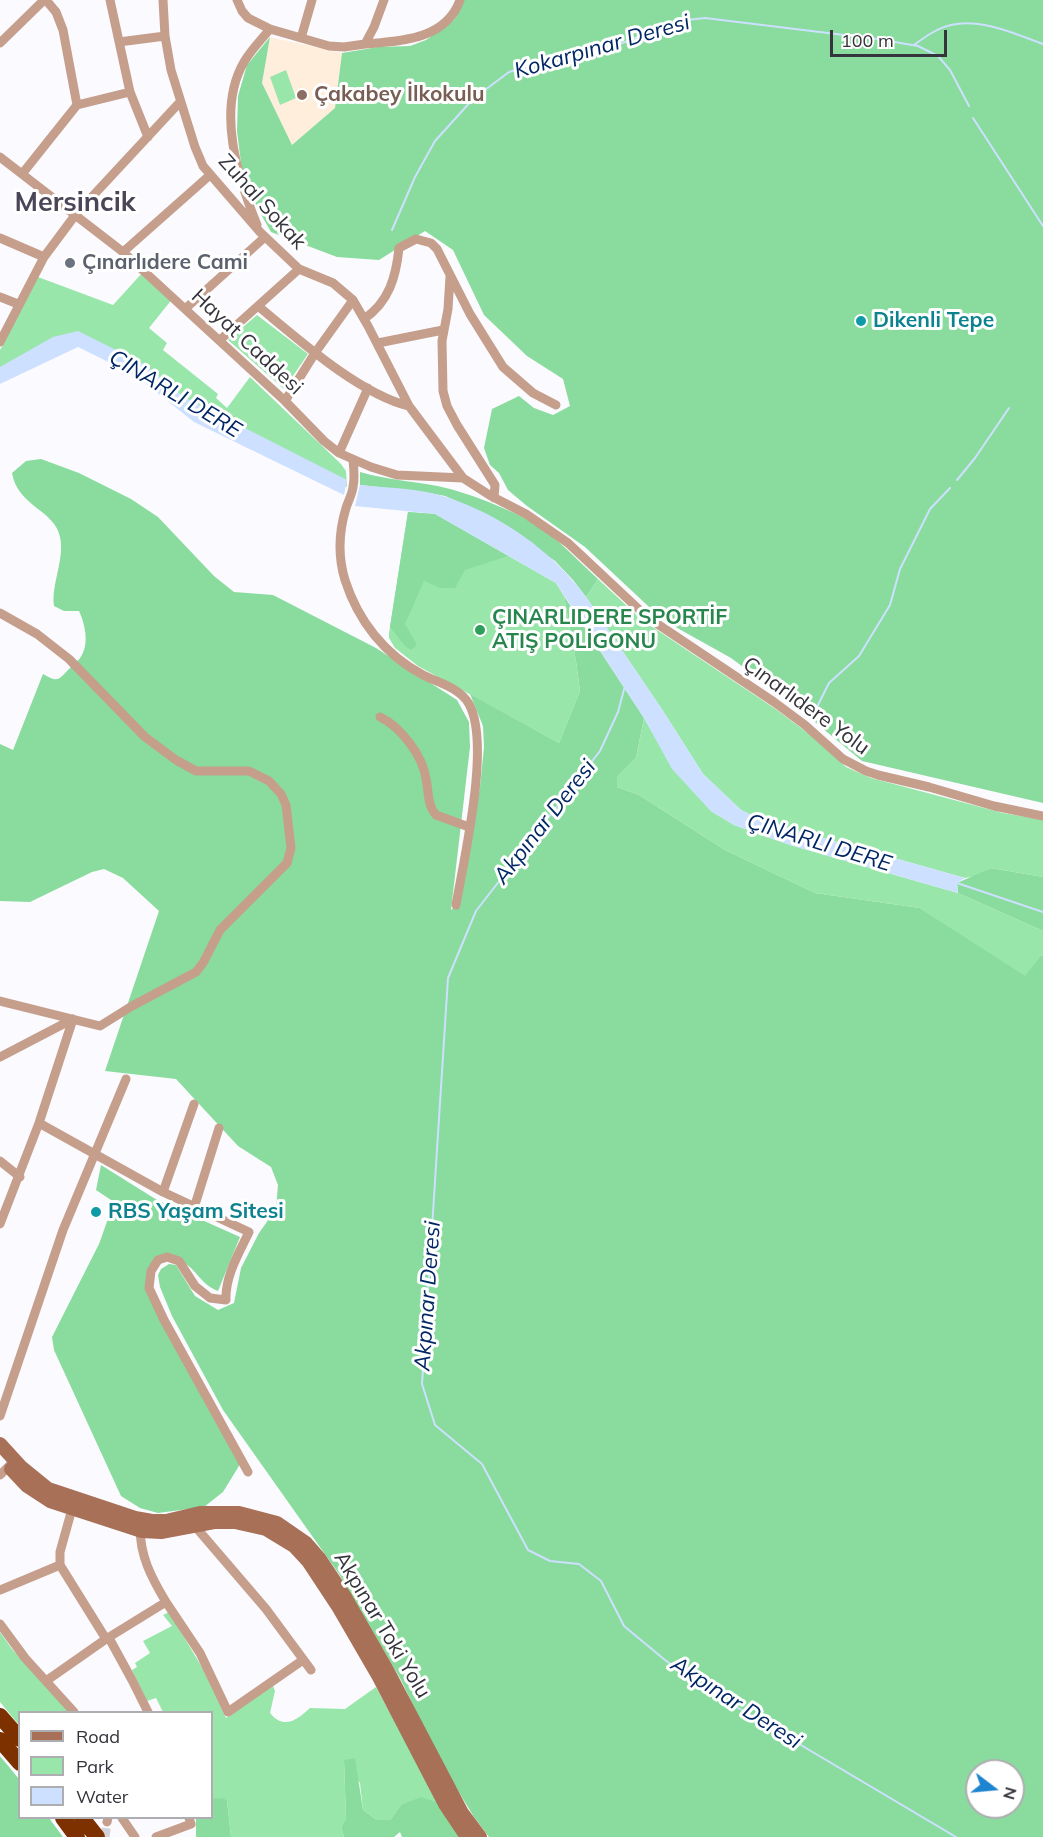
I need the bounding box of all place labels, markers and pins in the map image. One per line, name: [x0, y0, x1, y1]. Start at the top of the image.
place label: Çakabey İlkokulu: [314, 82, 484, 108]
marker: Çakabey İlkokulu: [295, 88, 309, 102]
place label: Çınarlıdere Cami: [82, 250, 248, 276]
marker: Çınarlıdere Cami: [63, 256, 77, 270]
place label: Dikenli Tepe: [873, 308, 994, 334]
marker: Dikenli Tepe: [854, 314, 868, 328]
place label: ÇINARLIDERE SPORTİF ATIŞ POLİGONU: [492, 605, 727, 655]
marker: ÇINARLIDERE SPORTİF ATIŞ POLİGONU: [473, 623, 487, 637]
place label: RBS Yaşam Sitesi: [108, 1199, 284, 1225]
marker: RBS Yaşam Sitesi: [89, 1205, 103, 1219]

